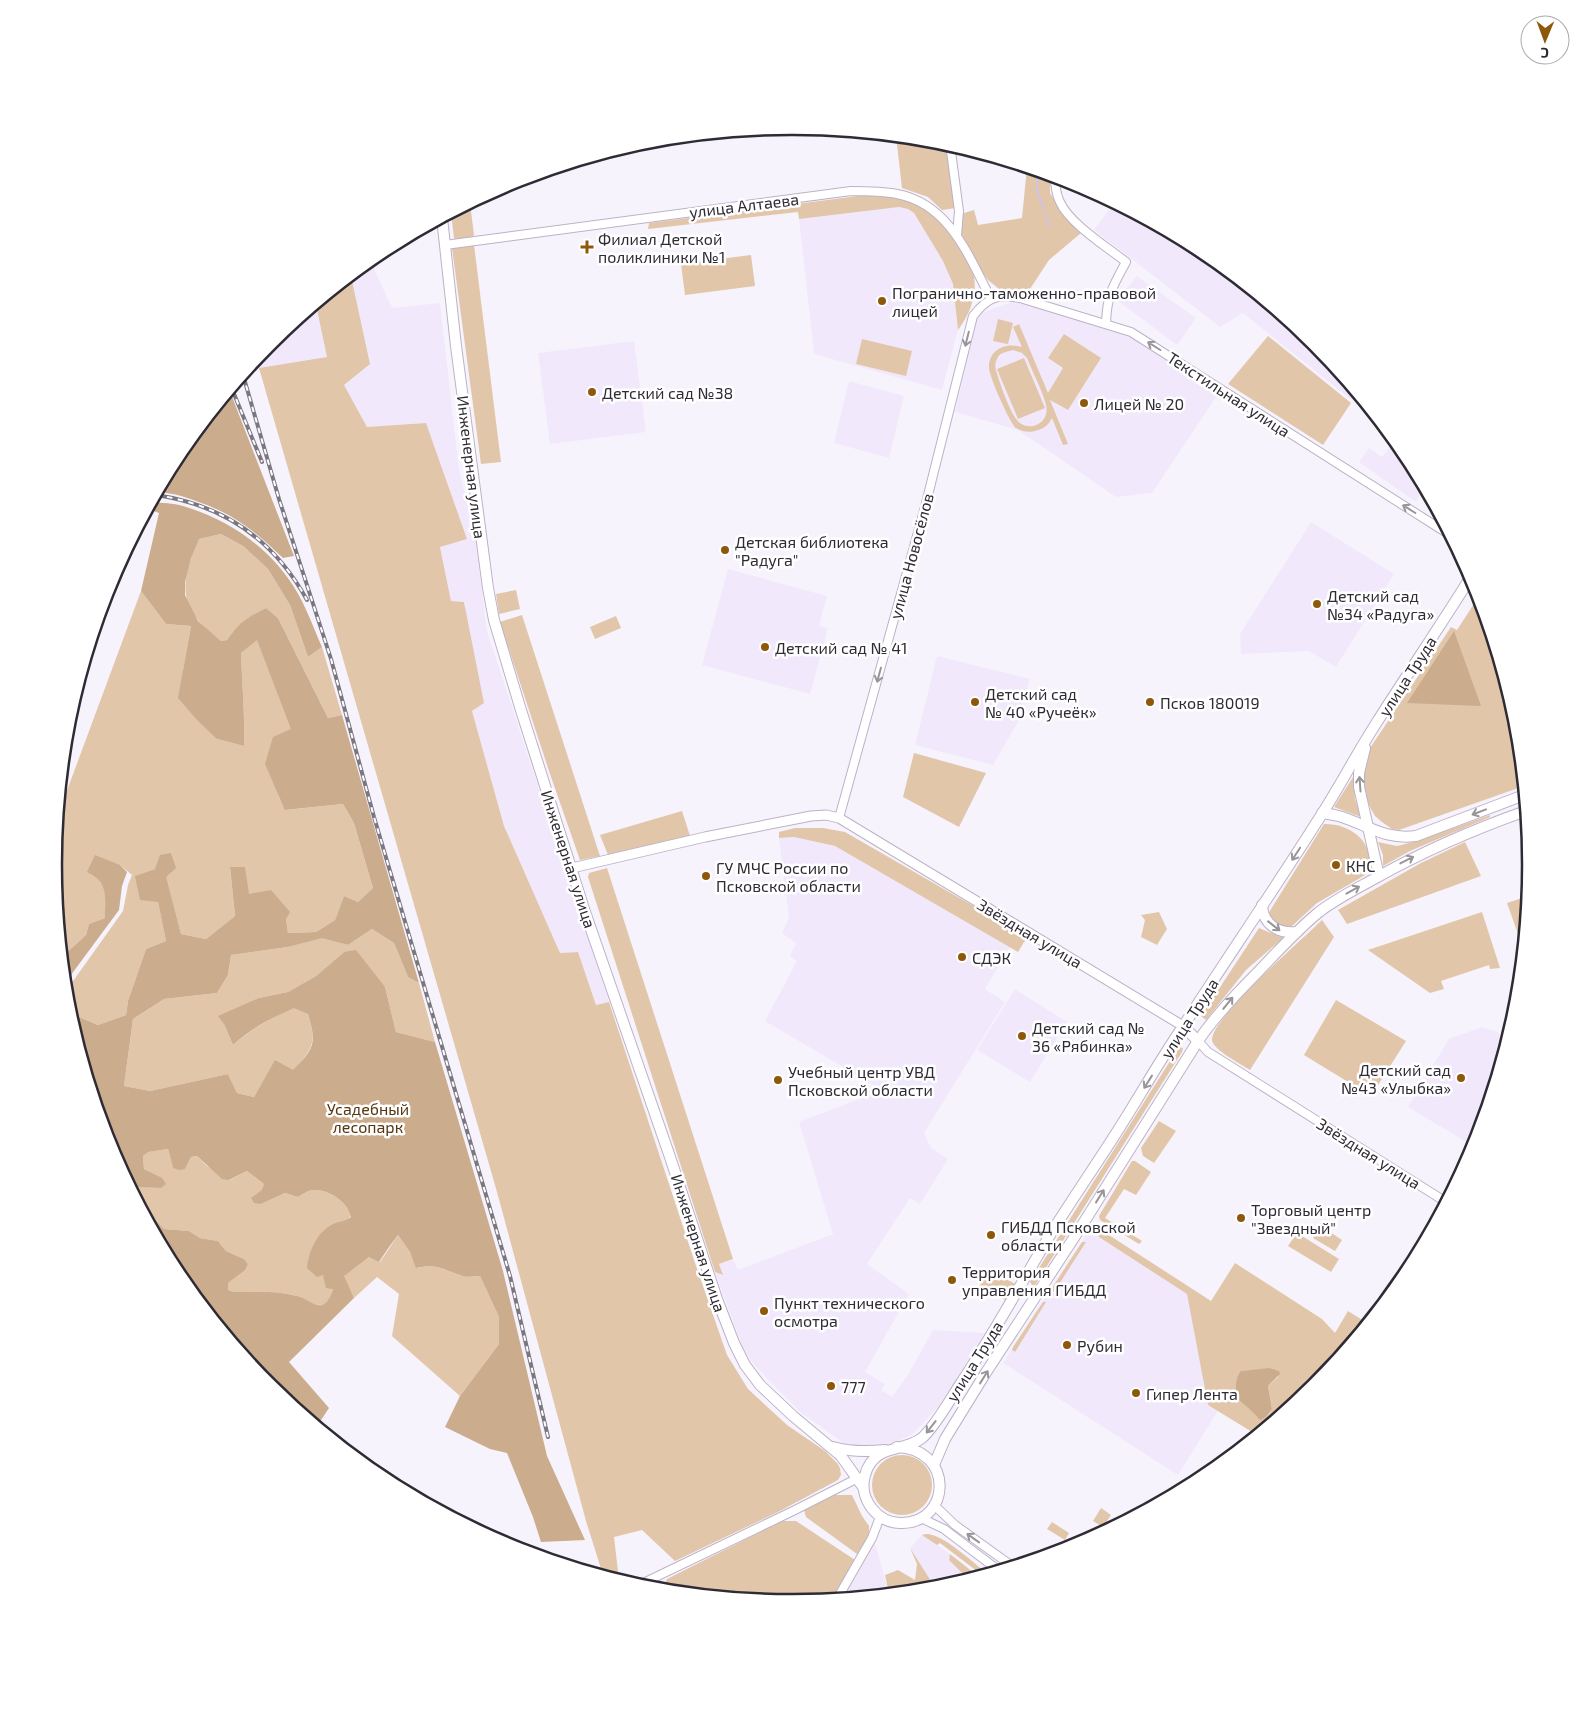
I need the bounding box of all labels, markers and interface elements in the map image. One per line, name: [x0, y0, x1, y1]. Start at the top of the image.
north arrow: [1520, 15, 1570, 65]
text: С: [1540, 45, 1549, 62]
street label: улица Алтаева: [688, 189, 800, 222]
place label: Филиал Детской поликлиники №1: [598, 229, 725, 266]
marker: Филиал Детской поликлиники №1: [580, 240, 594, 254]
place label: Погранично-таможенно-правовой лицей: [892, 283, 1156, 320]
marker: Погранично-таможенно-правовой лицей: [876, 295, 888, 307]
one-way arrow: [962, 331, 972, 347]
one-way arrow: [1147, 341, 1161, 351]
street label: Текстильная улица: [1164, 347, 1294, 442]
place label: Детский сад №38: [602, 383, 733, 402]
marker: Детский сад №38: [586, 386, 598, 398]
street label: Инженерная улица: [453, 394, 490, 540]
place label: Лицей № 20: [1094, 394, 1184, 413]
marker: Лицей № 20: [1078, 397, 1090, 409]
street label: улица Новосёлов: [885, 491, 938, 621]
one-way arrow: [1402, 503, 1416, 514]
place label: Детская библиотека "Радуга": [735, 532, 889, 570]
marker: Детская библиотека "Радуга": [719, 544, 731, 556]
place label: Детский сад №34 «Радуга»: [1327, 586, 1434, 624]
marker: Детский сад №34 «Радуга»: [1311, 598, 1323, 610]
street label: улица Труда: [1374, 632, 1441, 720]
place label: Детский сад № 41: [775, 638, 907, 657]
marker: Детский сад № 41: [759, 641, 771, 653]
one-way arrow: [873, 667, 883, 683]
place label: Детский сад № 40 «Ручеёк»: [985, 684, 1097, 722]
place label: Псков 180019: [1160, 693, 1260, 712]
marker: Детский сад № 40 «Ручеёк»: [969, 696, 981, 708]
marker: Псков 180019: [1144, 696, 1156, 708]
one-way arrow: [1355, 776, 1364, 792]
street label: Инженерная улица: [537, 788, 600, 931]
one-way arrow: [1472, 808, 1487, 817]
one-way arrow: [1291, 847, 1301, 861]
one-way arrow: [1399, 855, 1414, 865]
place label: КНС: [1346, 856, 1375, 875]
place label: ГУ МЧС России по Псковской области: [716, 858, 861, 895]
marker: КНС: [1330, 859, 1342, 871]
marker: ГУ МЧС России по Псковской области: [700, 870, 712, 882]
one-way arrow: [1346, 885, 1360, 895]
street label: Звёздная улица: [974, 894, 1086, 973]
one-way arrow: [1267, 921, 1281, 931]
place label: СДЭК: [972, 948, 1011, 967]
marker: СДЭК: [956, 951, 968, 963]
street label: улица Труда: [1156, 974, 1223, 1062]
one-way arrow: [1222, 997, 1233, 1010]
place label: Детский сад № 36 «Рябинка»: [1032, 1018, 1145, 1055]
marker: Детский сад № 36 «Рябинка»: [1016, 1030, 1028, 1042]
place label: Детский сад №43 «Улыбка»: [1341, 1060, 1451, 1097]
place label: Учебный центр УВД Псковской области: [788, 1062, 935, 1099]
marker: Детский сад №43 «Улыбка»: [1455, 1072, 1467, 1084]
marker: Учебный центр УВД Псковской области: [772, 1074, 784, 1086]
one-way arrow: [1143, 1075, 1154, 1089]
park label: Усадебный лесопарк: [327, 1099, 409, 1136]
street label: Звёздная улица: [1313, 1114, 1424, 1193]
street label: Инженерная улица: [667, 1172, 730, 1315]
one-way arrow: [1094, 1189, 1105, 1203]
place label: Торговый центр "Звездный": [1251, 1200, 1371, 1237]
marker: Торговый центр "Звездный": [1235, 1212, 1247, 1224]
place label: ГИБДД Псковской области: [1001, 1217, 1136, 1254]
marker: ГИБДД Псковской области: [985, 1229, 997, 1241]
place label: Территория управления ГИБДД: [962, 1262, 1106, 1300]
marker: Территория управления ГИБДД: [946, 1274, 958, 1286]
place label: Пункт технического осмотра: [774, 1293, 925, 1330]
marker: Пункт технического осмотра: [758, 1305, 770, 1317]
street label: улица Труда: [942, 1317, 1007, 1405]
place label: Рубин: [1077, 1336, 1123, 1356]
marker: Рубин: [1061, 1339, 1073, 1351]
one-way arrow: [979, 1370, 989, 1384]
place label: 777: [841, 1377, 866, 1396]
marker: 777: [825, 1380, 837, 1392]
place label: Гипер Лента: [1146, 1384, 1238, 1403]
marker: Гипер Лента: [1130, 1387, 1142, 1399]
one-way arrow: [925, 1420, 936, 1433]
one-way arrow: [966, 1533, 980, 1543]

